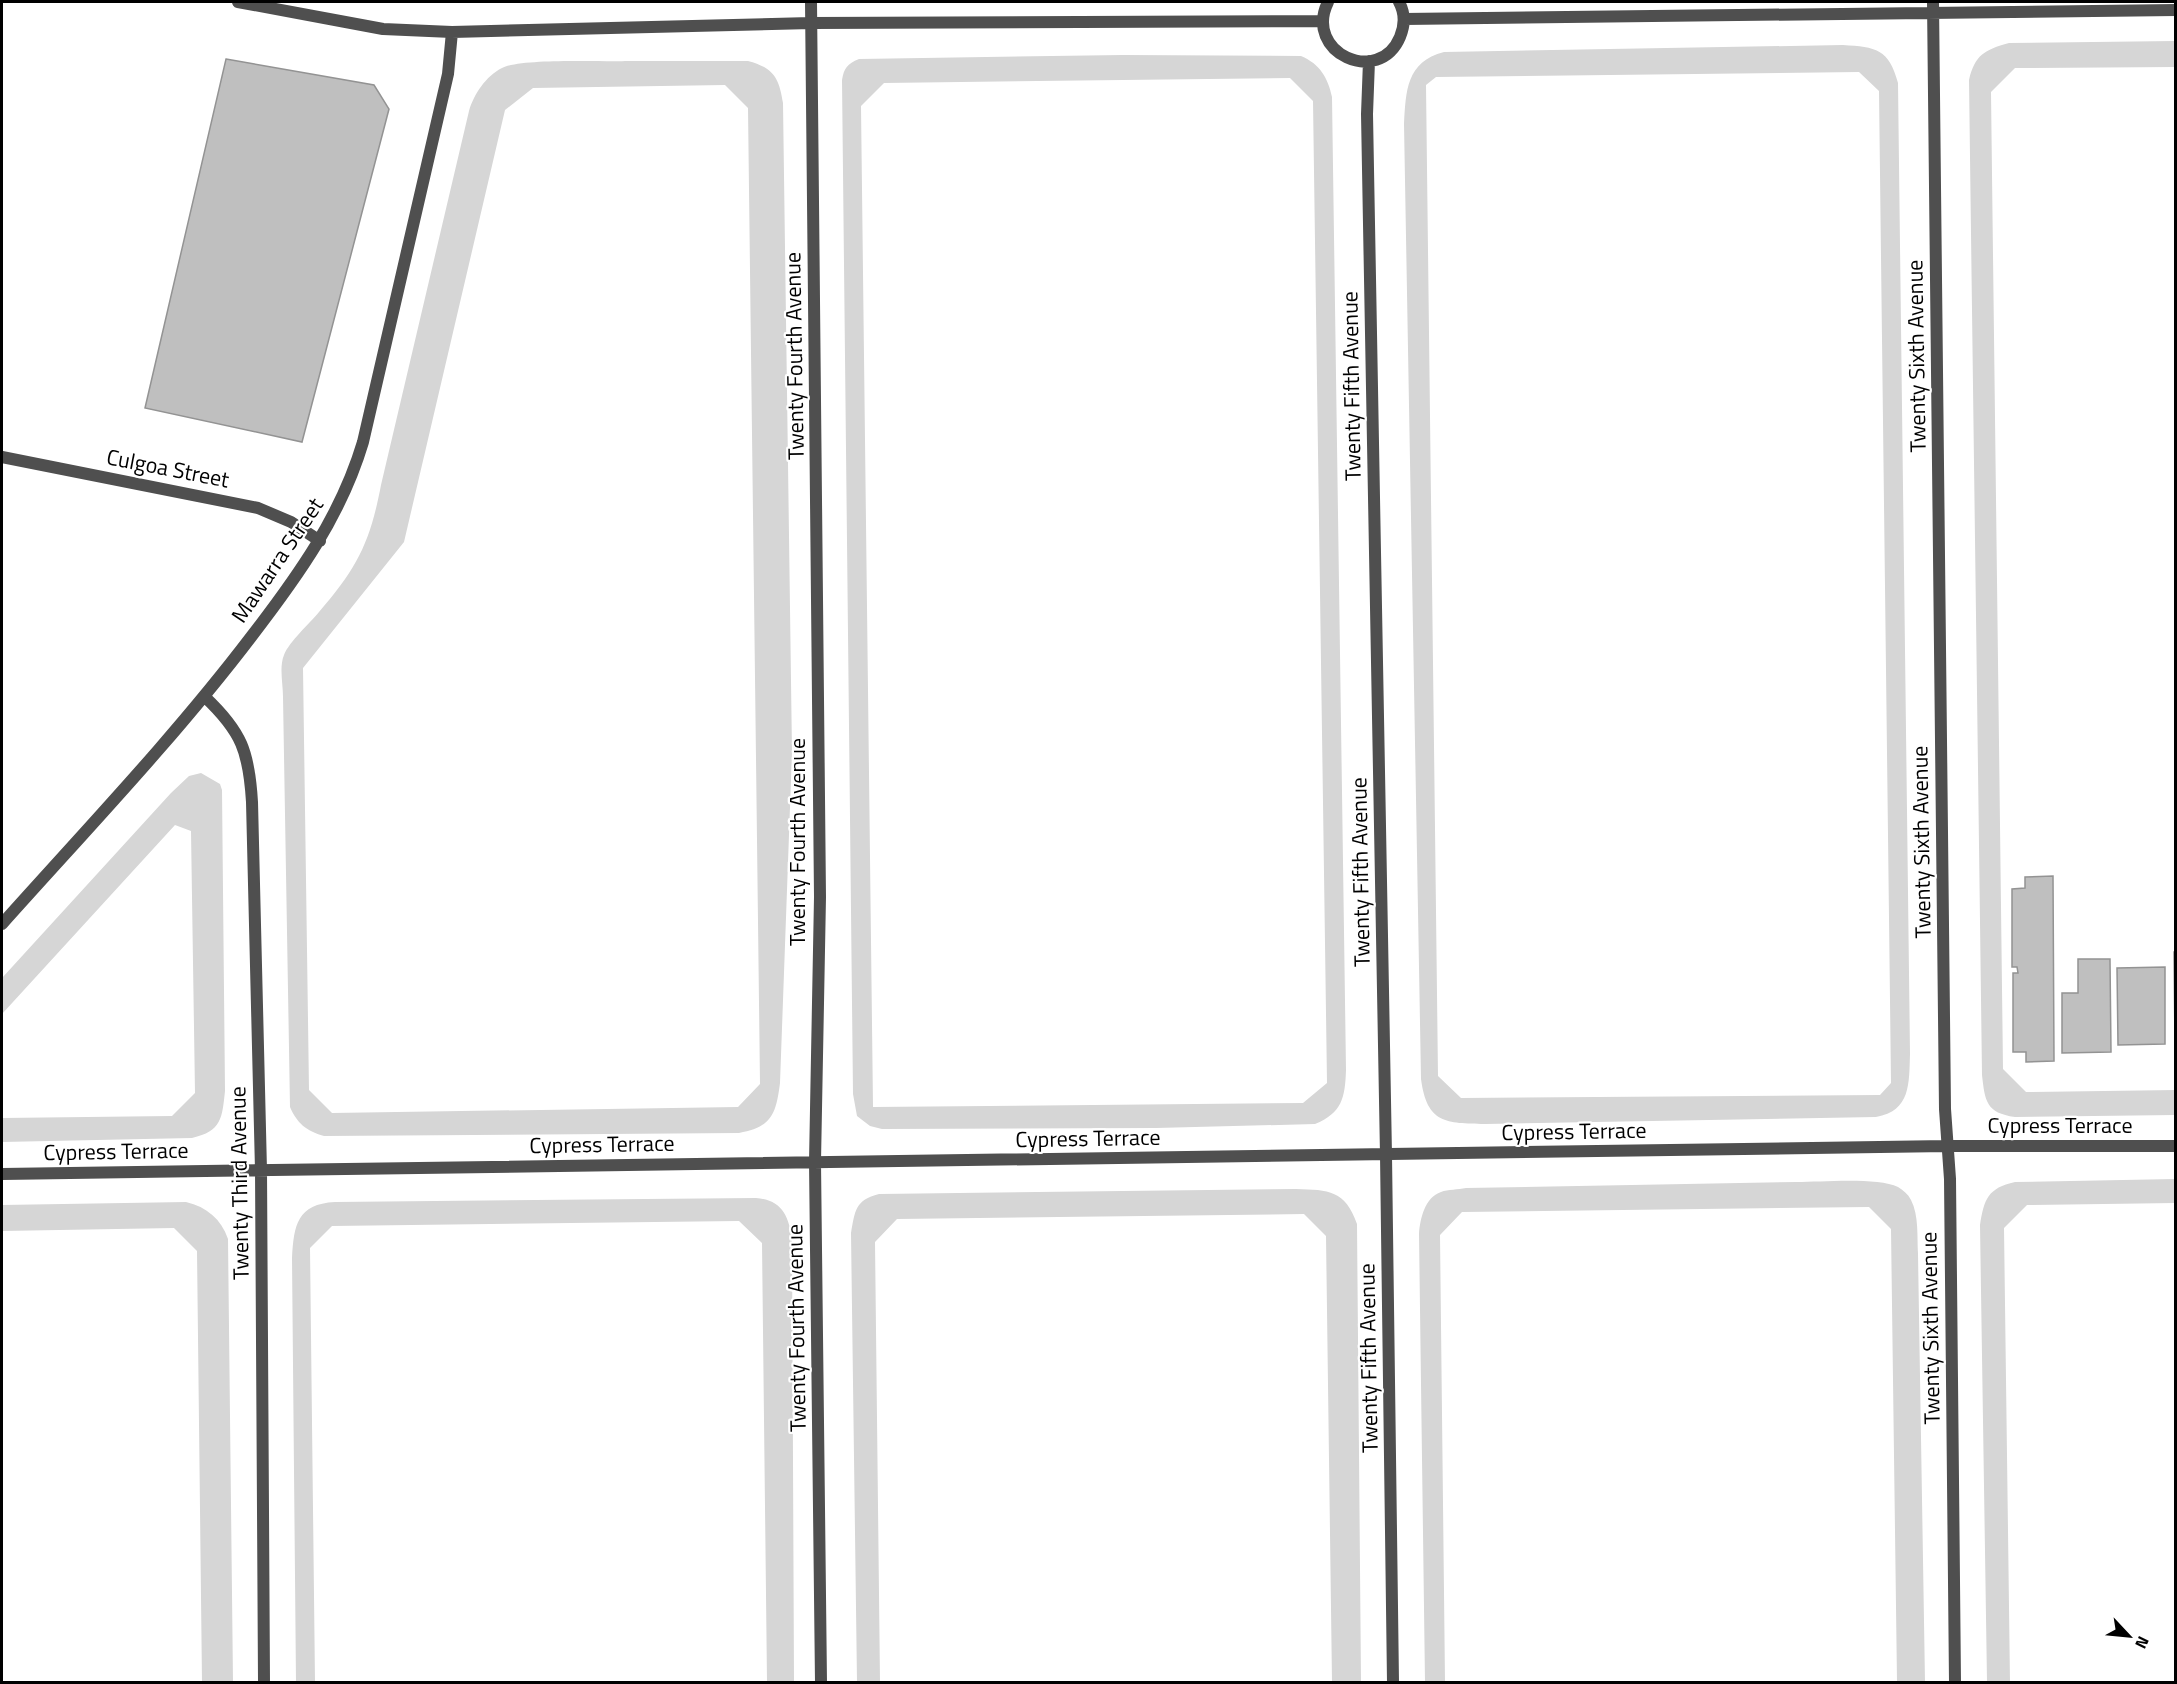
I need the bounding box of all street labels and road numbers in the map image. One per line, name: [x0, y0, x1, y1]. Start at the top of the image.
street label: Twenty Fourth Avenue: [775, 252, 813, 460]
street label: Twenty Sixth Avenue: [1897, 259, 1935, 453]
street label: Twenty Fifth Avenue: [1332, 291, 1370, 481]
street label: Culgoa Street: [104, 439, 232, 497]
street label: Mawarra Street: [222, 490, 332, 630]
street label: Twenty Fourth Avenue: [780, 738, 814, 946]
street label: Twenty Sixth Avenue: [1902, 745, 1940, 939]
street label: Twenty Fifth Avenue: [1341, 777, 1379, 967]
street label: Twenty Third Avenue: [220, 1086, 258, 1280]
street label: Cypress Terrace: [1987, 1108, 2133, 1142]
street label: Cypress Terrace: [1501, 1113, 1647, 1149]
street label: Cypress Terrace: [1015, 1120, 1161, 1156]
street label: Cypress Terrace: [529, 1126, 675, 1162]
street label: Cypress Terrace: [43, 1133, 189, 1169]
street label: Twenty Fourth Avenue: [777, 1224, 815, 1432]
street label: Twenty Sixth Avenue: [1911, 1231, 1949, 1425]
street label: Twenty Fifth Avenue: [1349, 1263, 1387, 1453]

